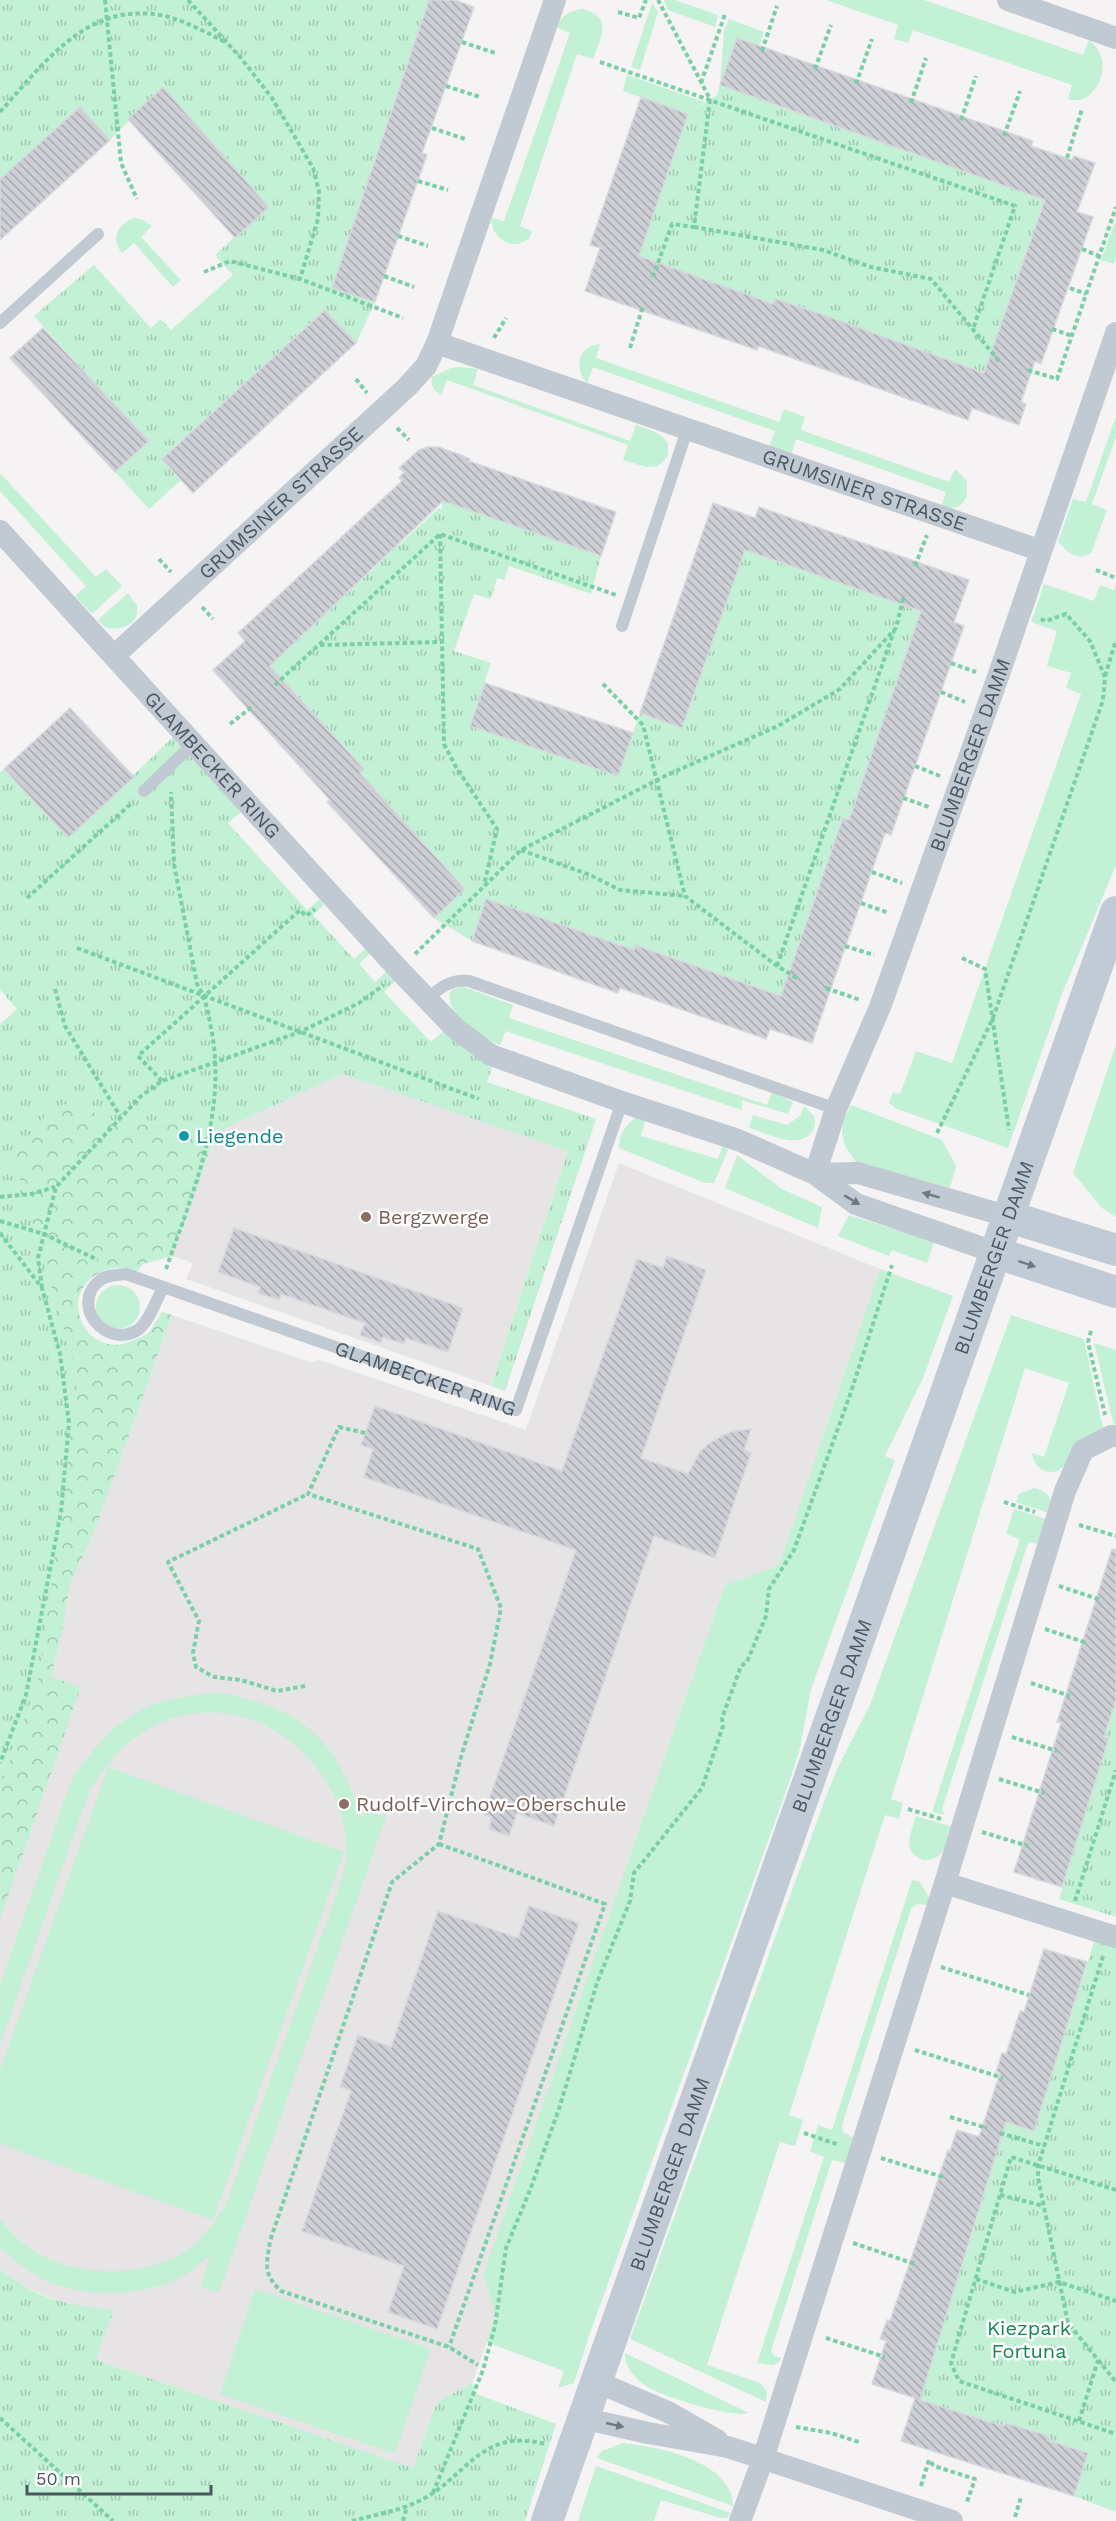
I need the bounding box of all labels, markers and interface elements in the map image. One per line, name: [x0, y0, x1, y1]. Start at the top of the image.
street label: GRUMSINER STRASSE: [194, 421, 368, 584]
street label: GRUMSINER STRASSE: [759, 444, 970, 536]
street label: BLUMBERGER DAMM: [924, 655, 1015, 855]
street label: GLAMBECKER RING: [140, 686, 286, 843]
place label: Liegende: [196, 1124, 283, 1148]
marker: Liegende: [177, 1129, 191, 1143]
street label: BLUMBERGER DAMM: [948, 1158, 1039, 1358]
one-way arrow: [922, 1190, 940, 1199]
one-way arrow: [844, 1195, 860, 1206]
place label: Bergzwerge: [378, 1205, 489, 1229]
marker: Bergzwerge: [359, 1210, 373, 1224]
one-way arrow: [1018, 1259, 1036, 1269]
street label: GLAMBECKER RING: [332, 1336, 519, 1421]
street label: BLUMBERGER DAMM: [786, 1616, 877, 1816]
place label: Rudolf-Virchow-Oberschule: [356, 1792, 627, 1816]
marker: Rudolf-Virchow-Oberschule: [337, 1797, 351, 1811]
street label: BLUMBERGER DAMM: [624, 2074, 715, 2274]
park label: Kiezpark Fortuna: [987, 2316, 1071, 2363]
one-way arrow: [606, 2421, 625, 2430]
scale bar: [27, 2458, 212, 2496]
text: 50 m: [36, 2468, 81, 2489]

